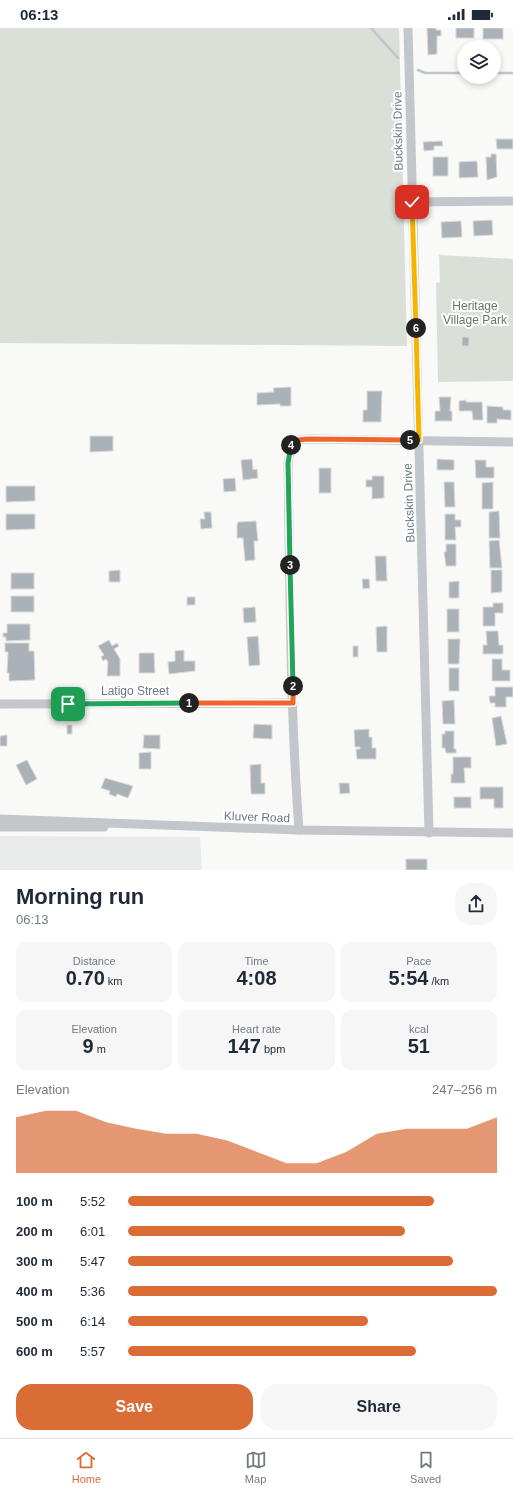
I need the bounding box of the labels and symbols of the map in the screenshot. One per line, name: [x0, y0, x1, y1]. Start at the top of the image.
street label: Buckskin Drive: [390, 91, 406, 171]
pin: [395, 185, 429, 219]
park label: Heritage Village Park: [443, 299, 508, 327]
pin: 6: [406, 318, 426, 338]
pin: 5: [400, 430, 420, 450]
pin: 4: [281, 435, 301, 455]
street label: Buckskin Drive: [401, 463, 417, 543]
pin: 3: [280, 555, 300, 575]
pin: 2: [283, 676, 303, 696]
street label: Latigo Street: [101, 684, 170, 698]
pin: [51, 687, 85, 721]
pin: 1: [179, 693, 199, 713]
street label: Kluver Road: [224, 809, 290, 825]

